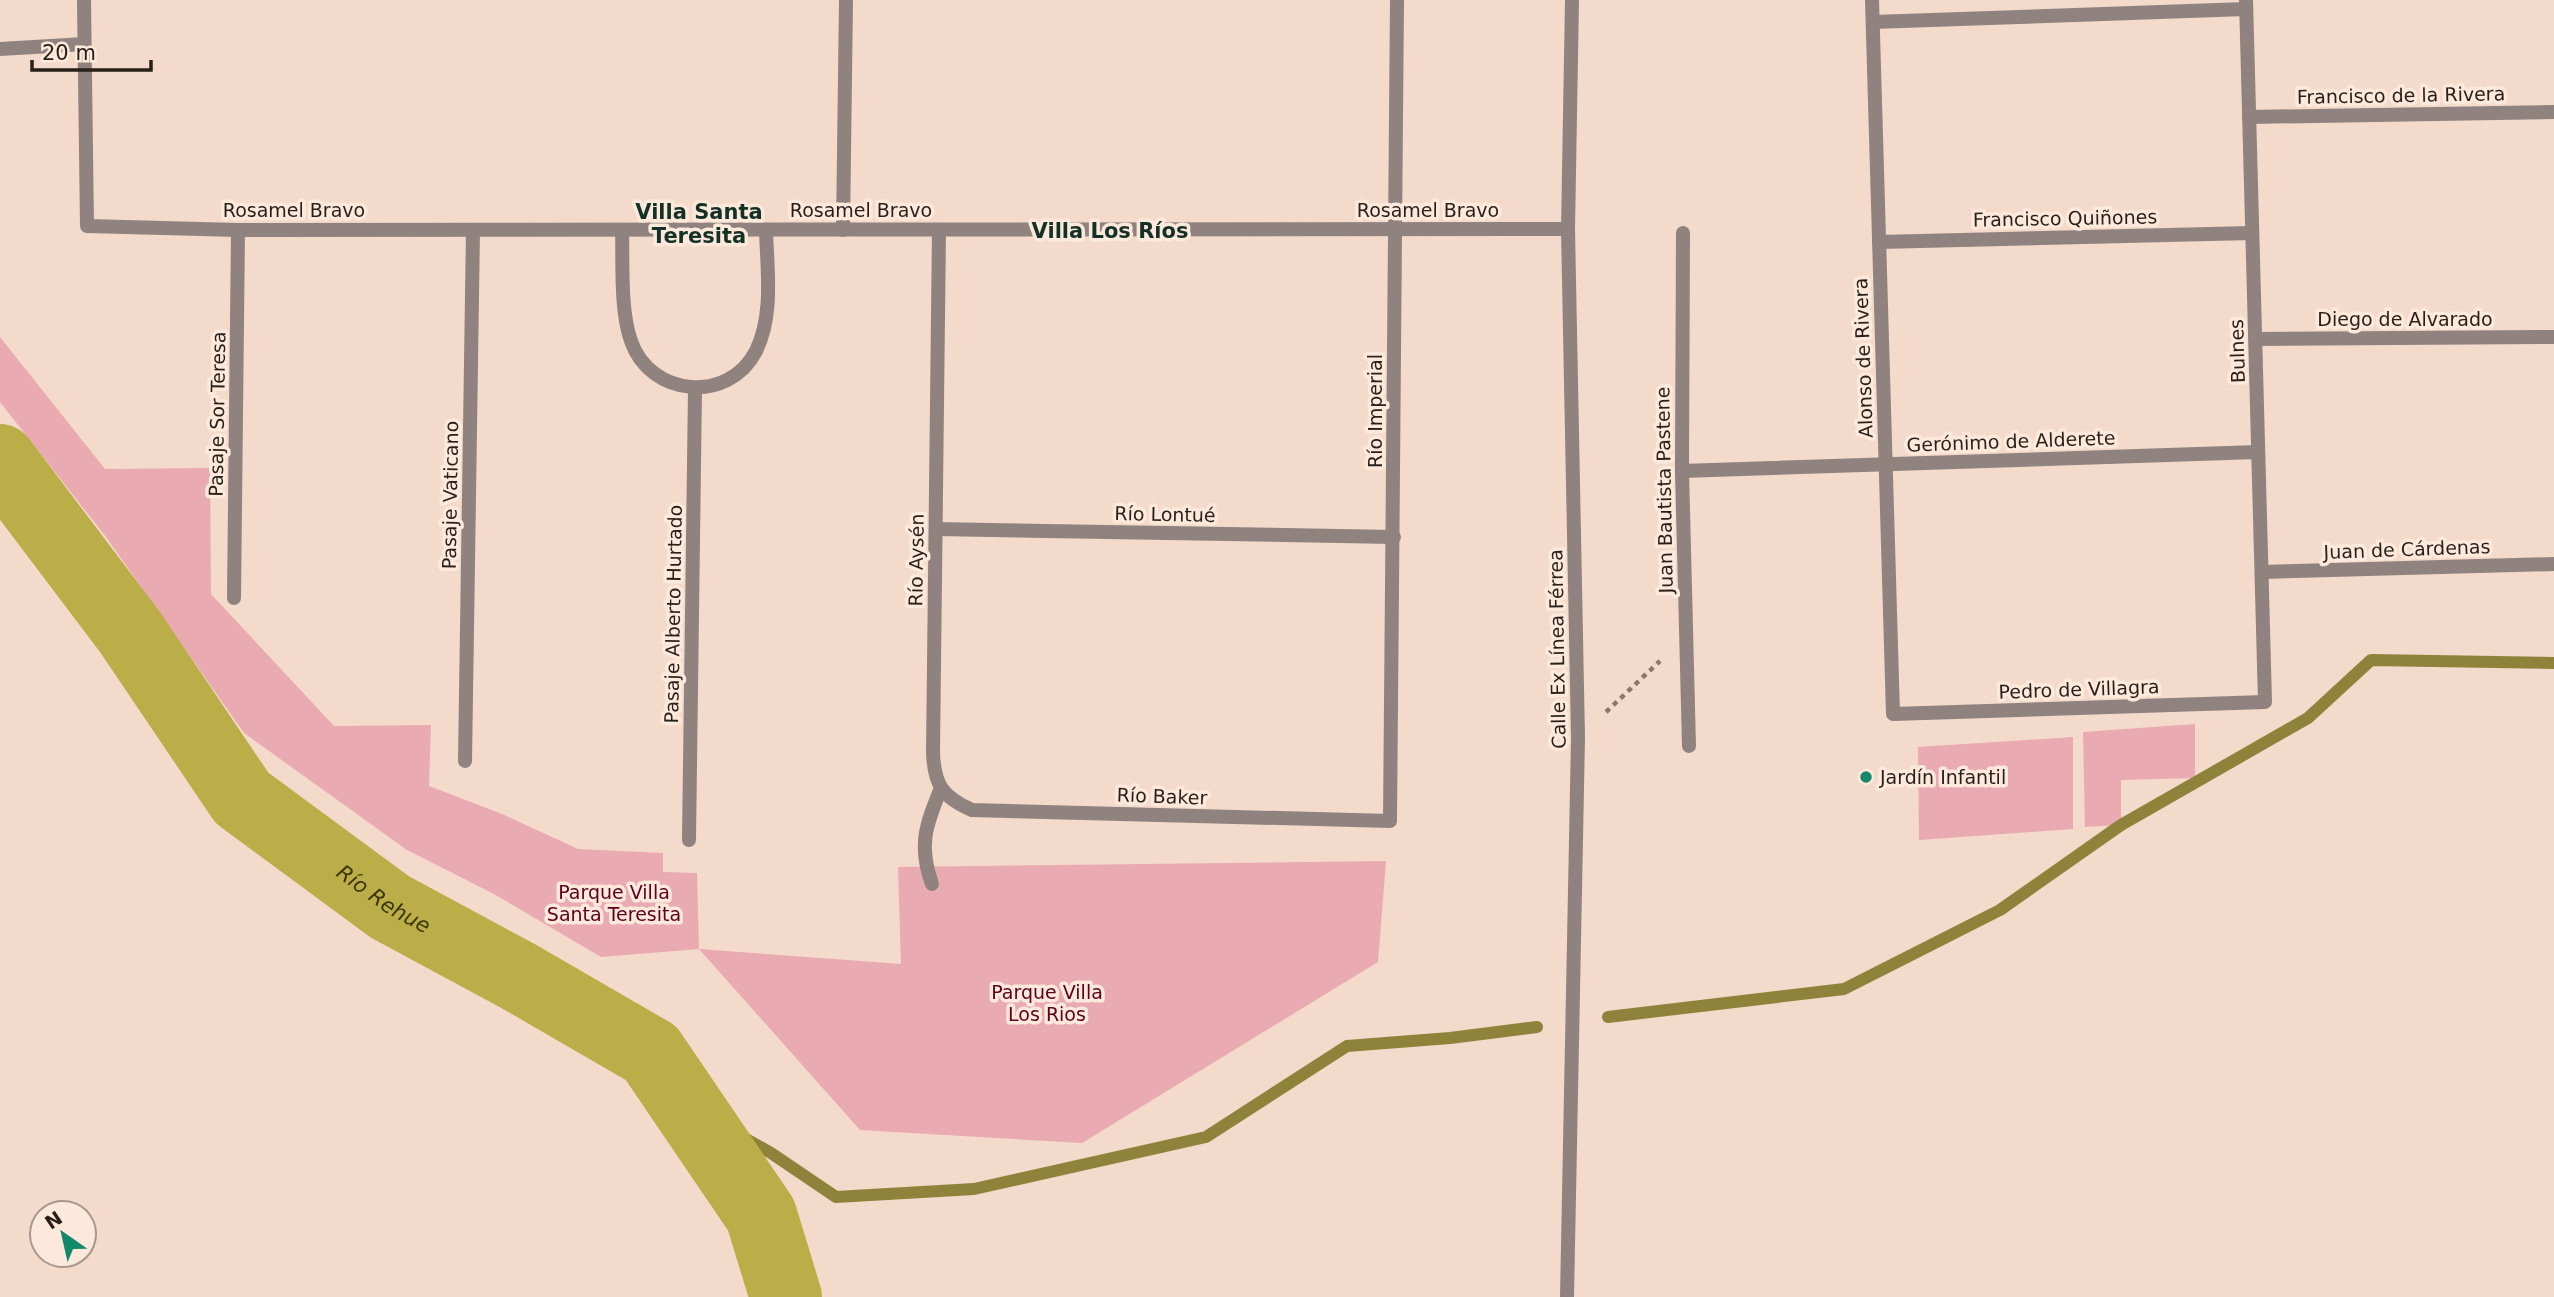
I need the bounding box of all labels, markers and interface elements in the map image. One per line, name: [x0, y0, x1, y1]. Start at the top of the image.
scale bar: [32, 28, 150, 72]
text: 20 m: [42, 41, 96, 65]
street label: Francisco de la Rivera: [2297, 82, 2505, 108]
street label: Rosamel Bravo: [223, 199, 365, 221]
street label: Rosamel Bravo: [790, 199, 932, 221]
street label: Rosamel Bravo: [1357, 199, 1499, 221]
district label: Villa Santa Teresita: [635, 200, 763, 248]
street label: Francisco Quiñones: [1973, 205, 2157, 231]
district label: Villa Los Ríos: [1032, 219, 1188, 243]
street label: Alonso de Rivera: [1849, 278, 1877, 438]
street label: Diego de Alvarado: [2317, 308, 2493, 330]
street label: Bulnes: [2225, 319, 2249, 383]
street label: Pasaje Sor Teresa: [205, 331, 229, 497]
street label: Río Imperial: [1364, 354, 1386, 468]
street label: Juan Bautista Pastene: [1651, 386, 1677, 595]
street label: Pasaje Vaticano: [438, 421, 462, 569]
street label: Gerónimo de Alderete: [1906, 426, 2116, 456]
street label: Río Lontué: [1114, 502, 1216, 526]
street label: Pasaje Alberto Hurtado: [660, 504, 686, 724]
street label: Río Aysén: [904, 513, 928, 607]
street label: Juan de Cárdenas: [2322, 535, 2491, 563]
street label: Calle Ex Línea Férrea: [1544, 549, 1570, 749]
street label: Pedro de Villagra: [1998, 675, 2160, 703]
place label: Jardín Infantil: [1879, 766, 2006, 788]
marker: Jardín Infantil: [1858, 769, 1874, 785]
street label: Río Baker: [1116, 783, 1208, 809]
water label: Río Rehue: [332, 860, 434, 938]
park label: Parque Villa Santa Teresita: [547, 881, 681, 925]
park label: Parque Villa Los Rios: [991, 981, 1103, 1025]
north arrow: [28, 1199, 98, 1269]
text: N: [41, 1206, 66, 1233]

